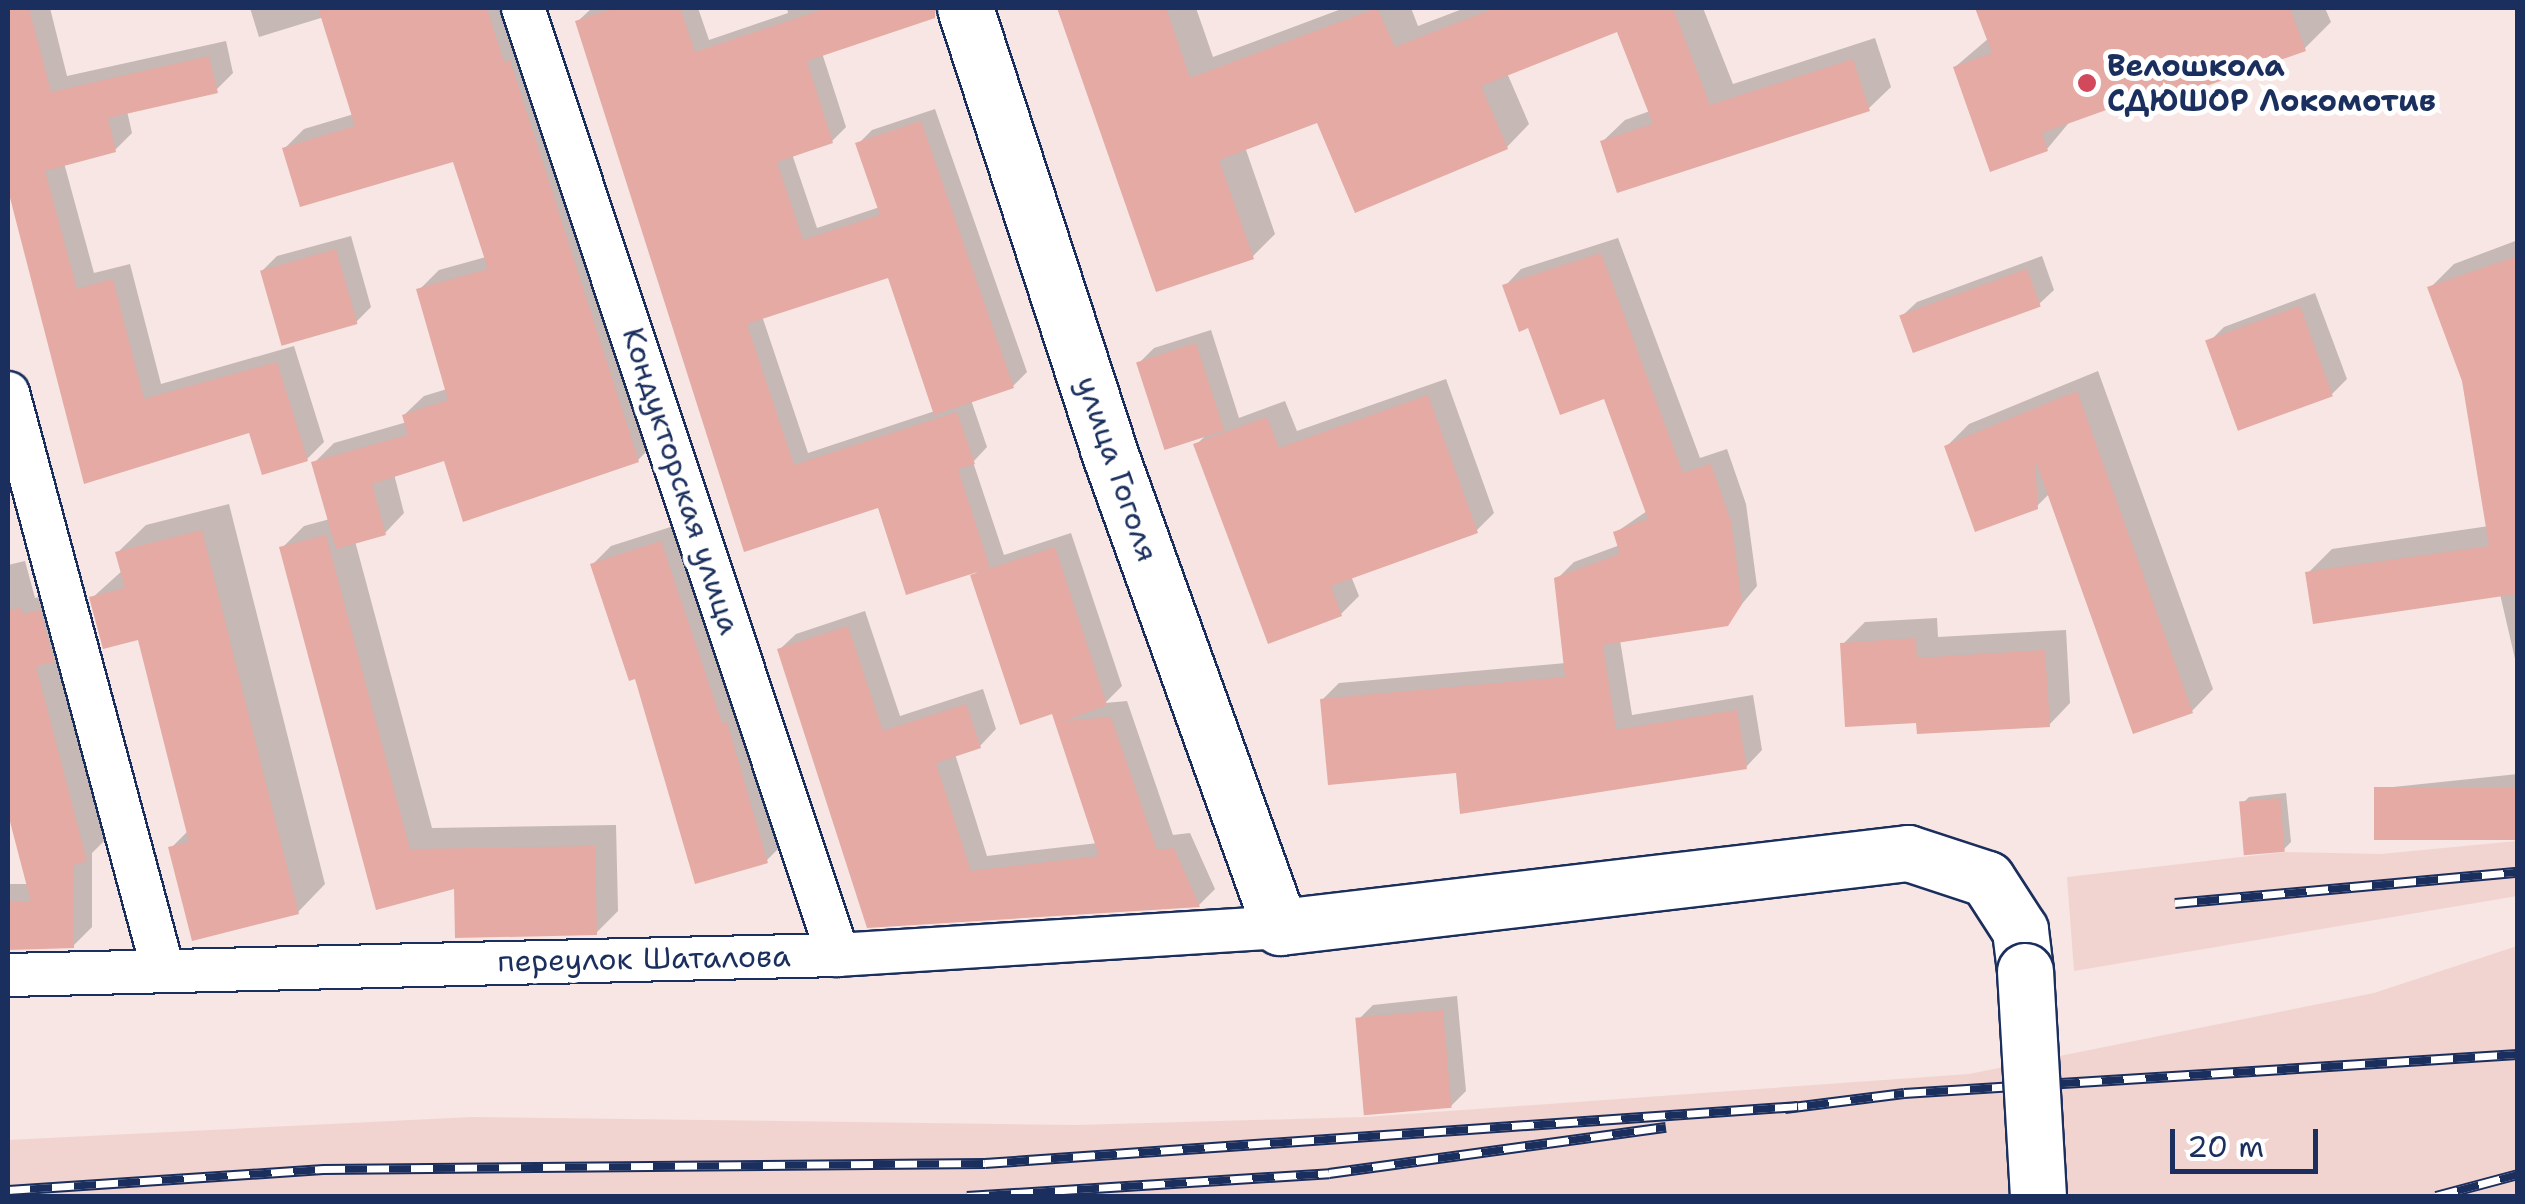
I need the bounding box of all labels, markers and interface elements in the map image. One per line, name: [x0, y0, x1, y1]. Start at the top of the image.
place label: Велошкола СДЮШОР Локомотив: [2107, 48, 2436, 118]
marker: Велошкола СДЮШОР Локомотив: [2076, 72, 2098, 94]
street label: Кондукторская улица: [614, 323, 748, 639]
street label: улица Гоголя: [1068, 372, 1166, 566]
street label: переулок Шаталова: [497, 938, 791, 980]
scale bar: [2175, 1109, 2322, 1171]
text: 20 m: [2187, 1126, 2264, 1167]

